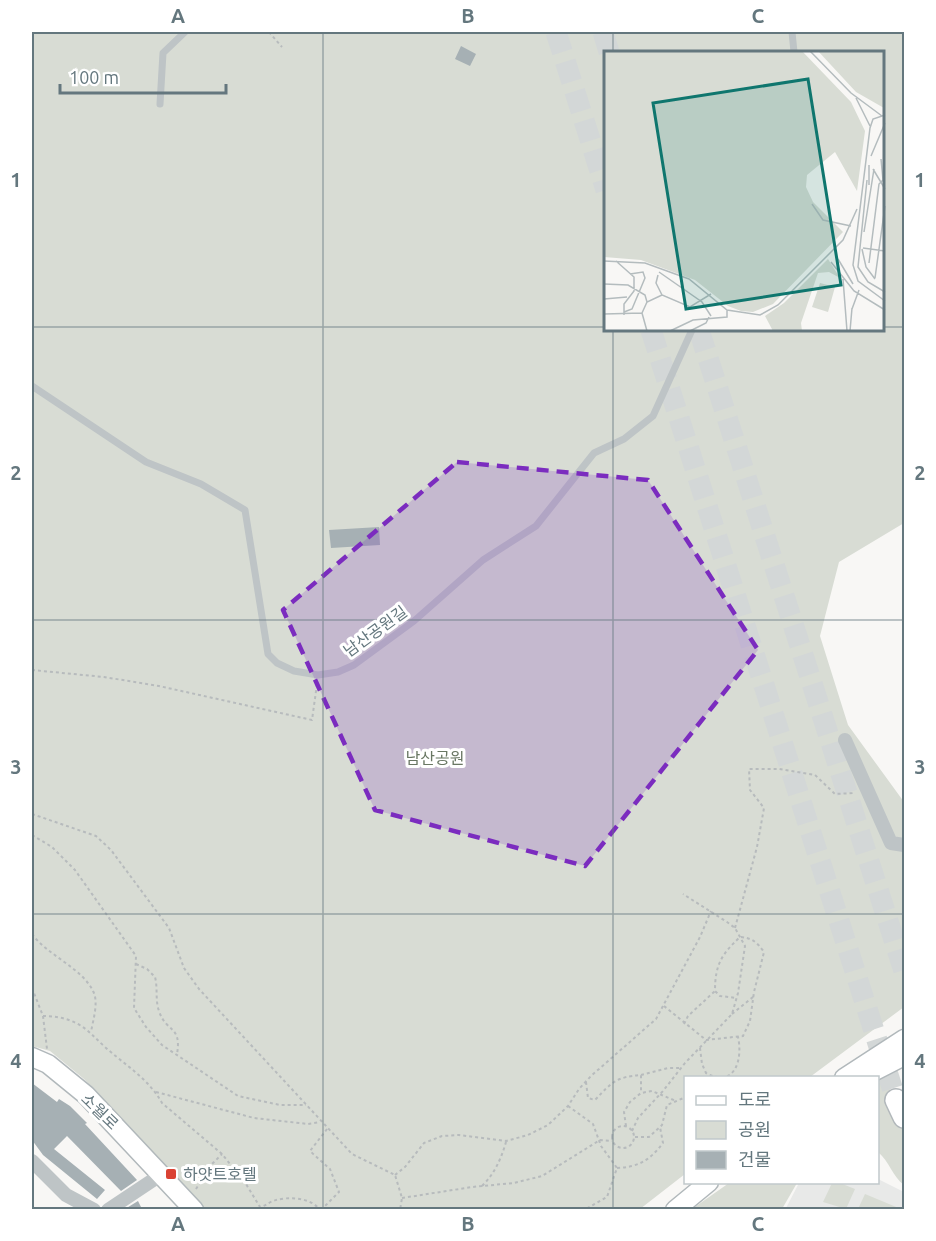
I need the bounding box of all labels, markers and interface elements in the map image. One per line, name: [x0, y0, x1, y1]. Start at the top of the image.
text: A: [171, 4, 185, 27]
text: B: [461, 4, 475, 27]
text: C: [752, 4, 765, 27]
inset map: [604, 51, 885, 332]
scale bar: [60, 57, 226, 95]
text: 100 m: [69, 67, 119, 87]
text: 1: [10, 168, 22, 191]
text: 1: [914, 168, 926, 191]
text: 2: [10, 461, 22, 484]
text: 2: [914, 461, 926, 484]
street label: 남산공원길: [340, 602, 410, 660]
park label: 남산공원: [406, 749, 464, 767]
text: 3: [10, 755, 22, 778]
text: 3: [914, 755, 926, 778]
text: 4: [10, 1049, 22, 1072]
text: 4: [914, 1049, 926, 1072]
legend: [684, 1076, 879, 1184]
street label: 소월로: [78, 1089, 122, 1133]
text: 도로: [738, 1089, 771, 1109]
text: 공원: [738, 1119, 771, 1139]
text: 건물: [738, 1149, 771, 1169]
place label: 하얏트호텔: [183, 1165, 257, 1183]
marker: 하얏트호텔: [164, 1167, 178, 1181]
text: A: [171, 1212, 185, 1235]
text: B: [461, 1212, 475, 1235]
text: C: [752, 1212, 765, 1235]

